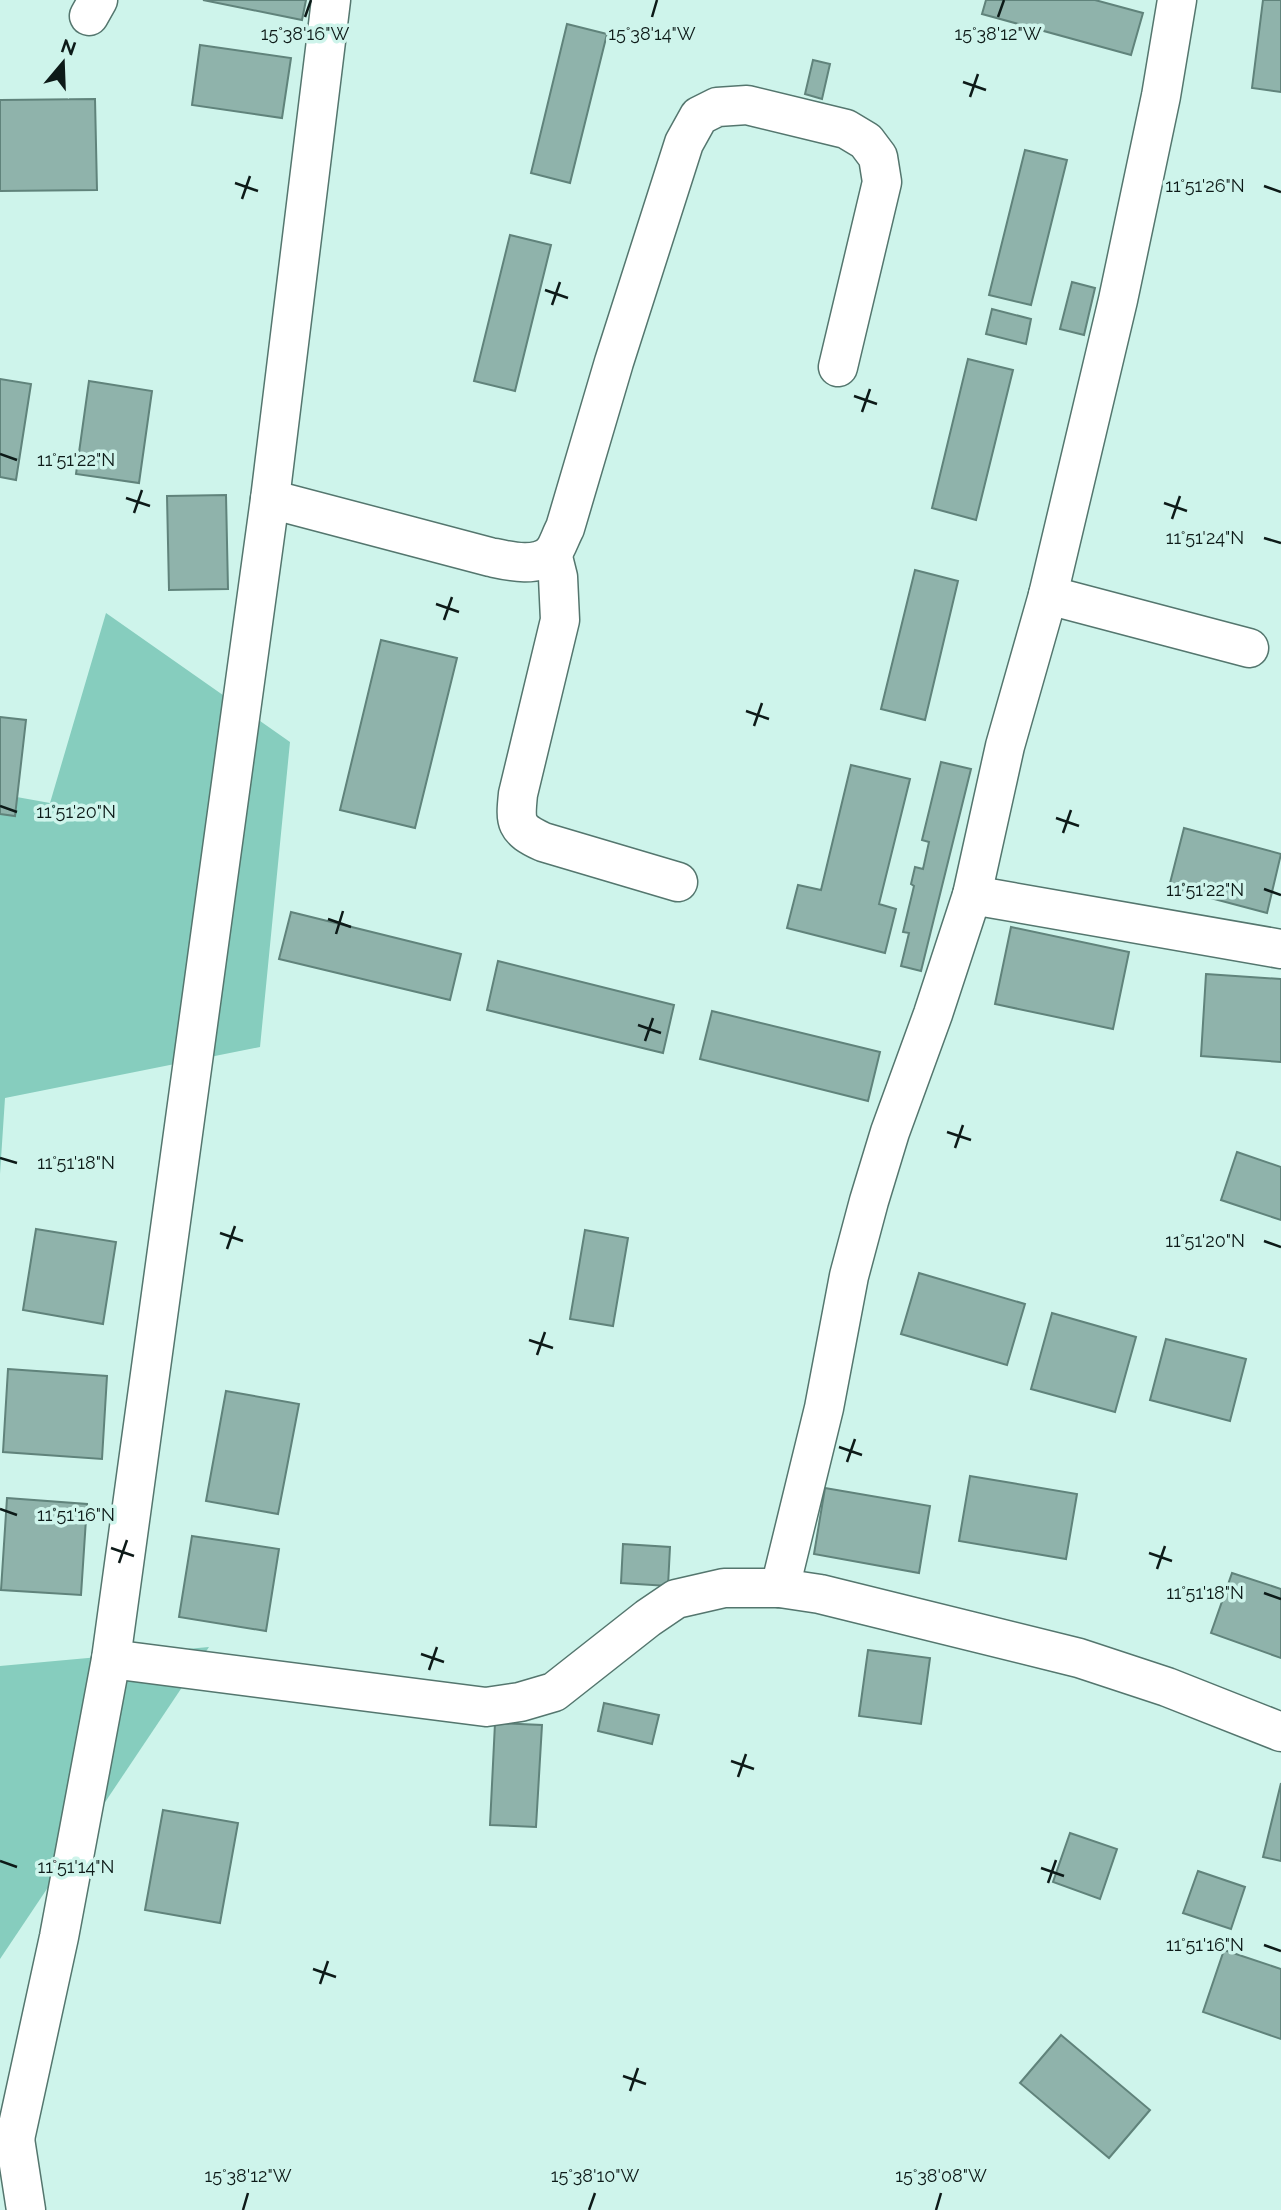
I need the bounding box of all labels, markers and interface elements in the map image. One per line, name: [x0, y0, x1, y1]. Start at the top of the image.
text: 15°38'16"W: [261, 23, 349, 44]
text: 15°38'14"W: [608, 23, 696, 44]
text: 15°38'12"W: [955, 23, 1042, 44]
north arrow: [28, 28, 98, 98]
text: N: [58, 34, 79, 60]
text: 11°51'26"N: [1165, 175, 1245, 196]
text: 11°51'22"N: [37, 449, 115, 470]
text: 11°51'24"N: [1166, 527, 1244, 548]
text: 11°51'20"N: [36, 801, 116, 822]
text: 11°51'22"N: [1166, 879, 1244, 900]
text: 11°51'18"N: [37, 1152, 115, 1173]
text: 11°51'20"N: [1165, 1230, 1245, 1251]
text: 11°51'16"N: [37, 1504, 115, 1525]
text: 11°51'18"N: [1166, 1582, 1244, 1603]
text: 11°51'14"N: [38, 1856, 114, 1877]
text: 11°51'16"N: [1166, 1934, 1244, 1955]
text: 15°38'12"W: [205, 2165, 292, 2186]
text: 15°38'10"W: [551, 2165, 639, 2186]
text: 15°38'08"W: [895, 2165, 987, 2186]

